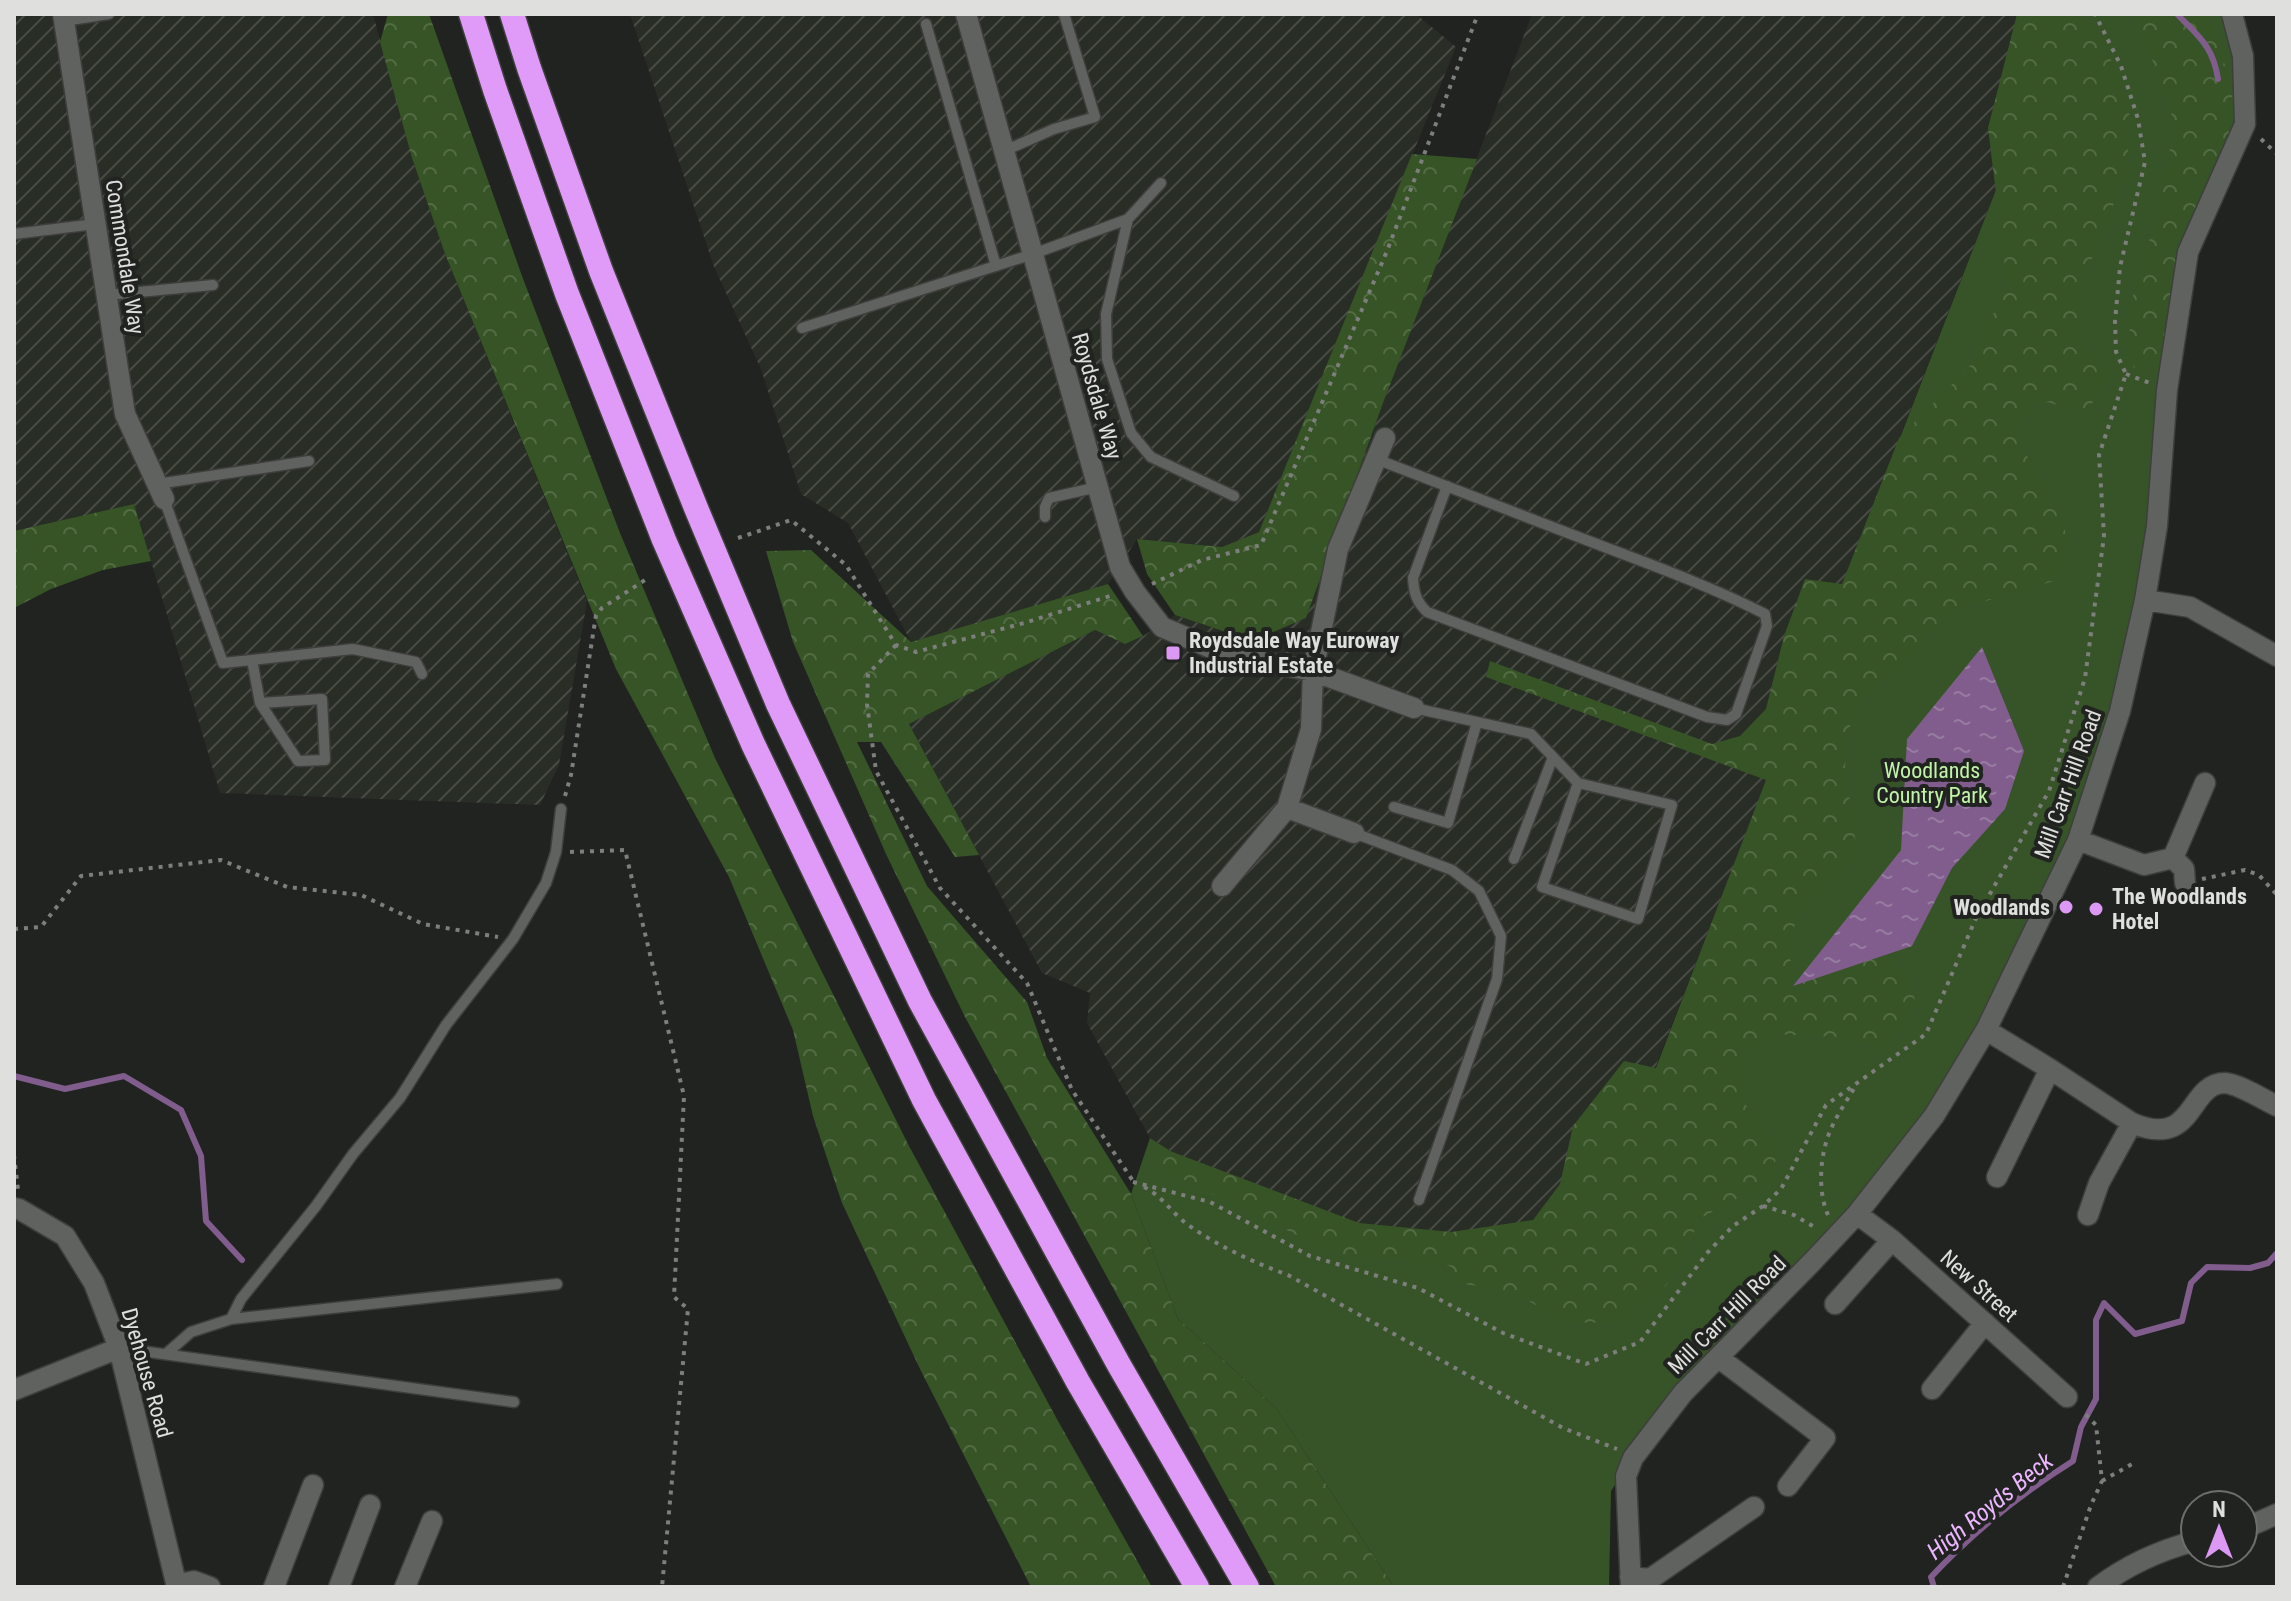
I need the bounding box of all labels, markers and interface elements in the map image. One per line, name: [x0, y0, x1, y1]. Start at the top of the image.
street label: Commondale Way: [100, 178, 150, 336]
street label: Roydsdale Way: [1067, 330, 1127, 462]
place label: Roydsdale Way Euroway Industrial Estate: [1189, 628, 1400, 678]
marker: Roydsdale Way Euroway Industrial Estate: [1164, 644, 1182, 662]
street label: Mill Carr Hill Road: [2030, 706, 2106, 862]
park label: Woodlands Country Park: [1876, 758, 1988, 808]
place label: The Woodlands Hotel: [2112, 884, 2247, 934]
place label: Woodlands: [1953, 895, 2050, 920]
marker: Woodlands: [2057, 898, 2075, 916]
marker: The Woodlands Hotel: [2087, 900, 2105, 918]
street label: New Street: [1935, 1245, 2023, 1327]
street label: Mill Carr Hill Road: [1663, 1251, 1791, 1379]
street label: Dyehouse Road: [117, 1305, 177, 1441]
water label: High Royds Beck: [1921, 1446, 2059, 1565]
north arrow: [2179, 1489, 2259, 1569]
text: N: [2212, 1497, 2226, 1522]

